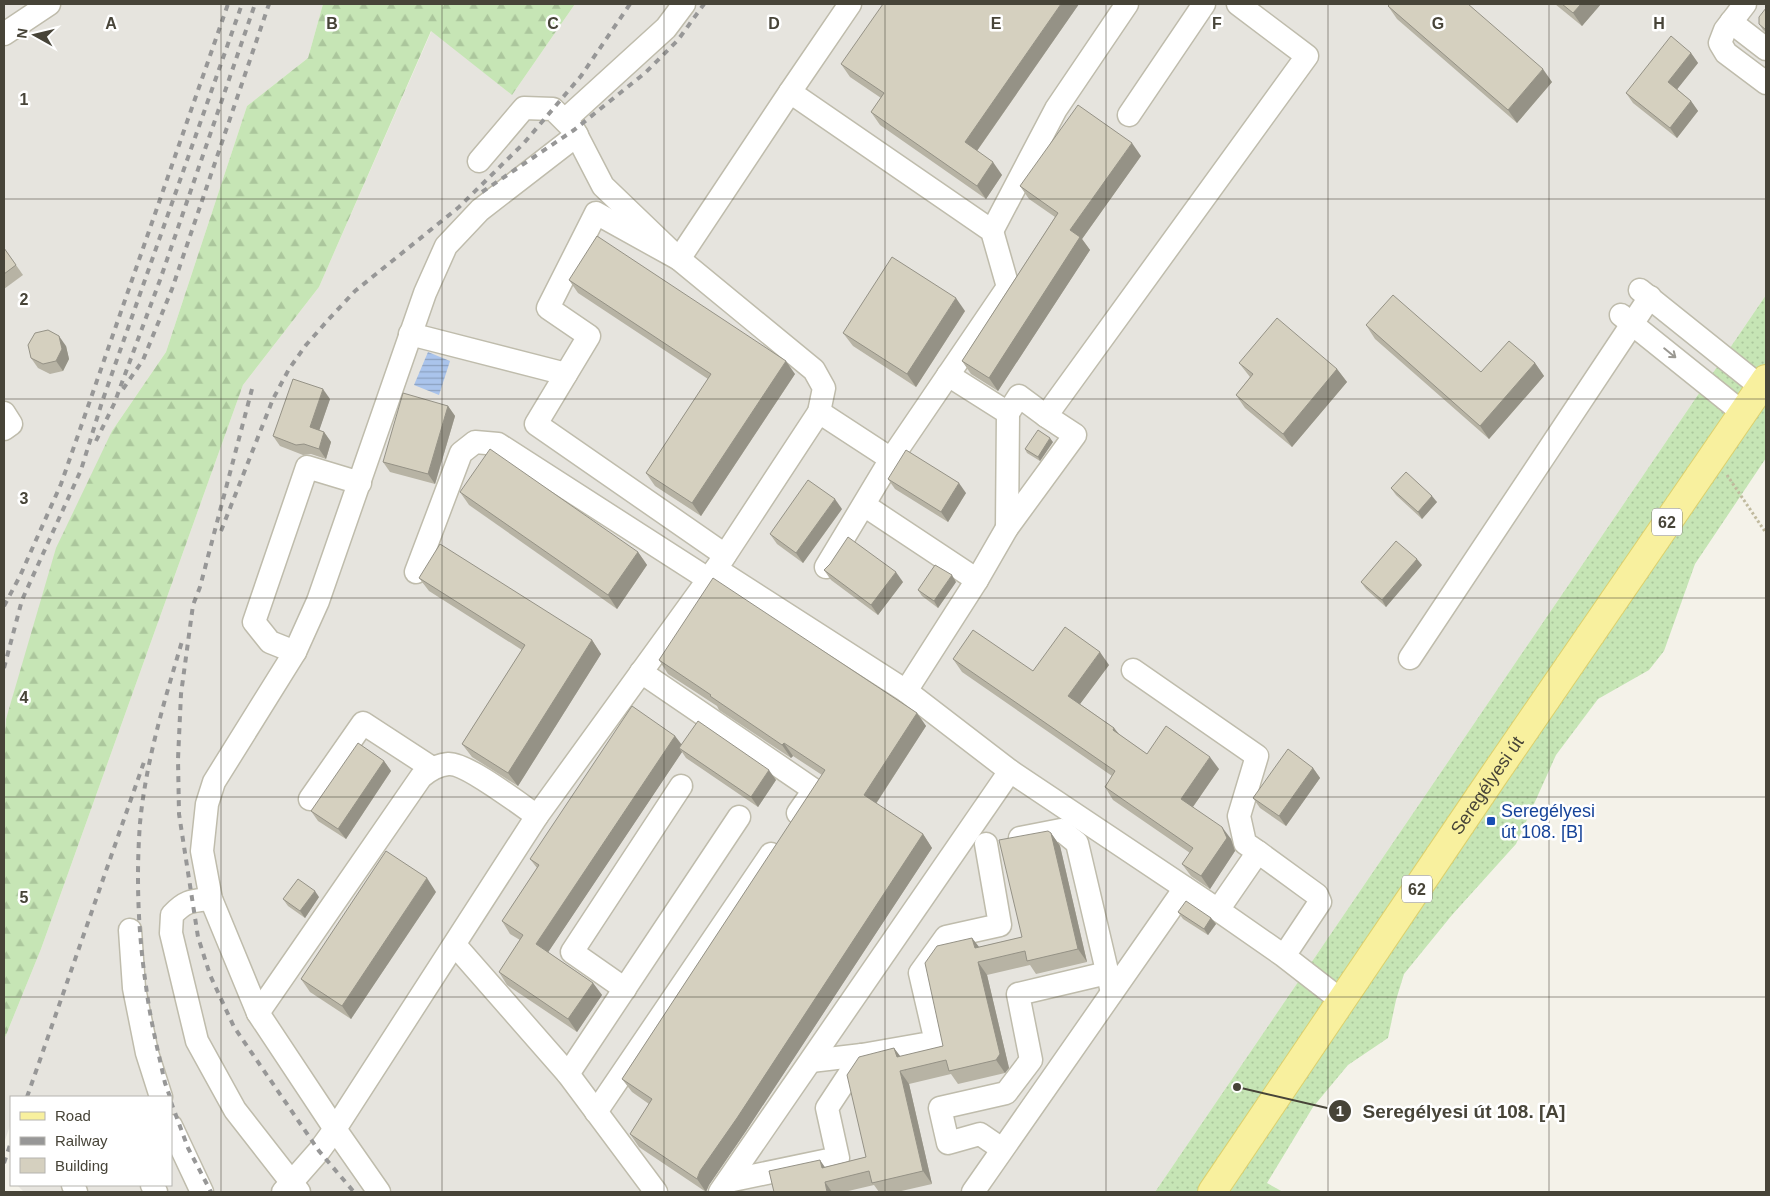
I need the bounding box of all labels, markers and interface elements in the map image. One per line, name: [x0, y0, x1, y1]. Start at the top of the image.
north arrow: [10, 10, 60, 60]
text: A: [105, 15, 117, 32]
text: B: [326, 15, 338, 32]
text: C: [547, 15, 559, 32]
text: D: [768, 15, 780, 32]
text: E: [991, 15, 1002, 32]
text: F: [1212, 15, 1222, 32]
text: G: [1432, 15, 1444, 32]
text: H: [1653, 15, 1665, 32]
text: N: [13, 27, 31, 39]
text: 1: [20, 91, 29, 108]
text: 2: [20, 291, 29, 308]
one-way arrow: [1663, 347, 1676, 358]
text: 3: [20, 490, 29, 507]
road number: 62: [1652, 508, 1682, 536]
text: 4: [20, 689, 29, 706]
street label: Seregélyesi út: [1447, 733, 1528, 838]
place label: Seregélyesi út 108. [B]: [1501, 801, 1595, 842]
marker: Seregélyesi út 108. [B]: [1485, 815, 1497, 827]
road number: 62: [1402, 876, 1432, 902]
text: 5: [20, 889, 29, 906]
callout: Seregélyesi út 108. [A]: [1328, 1094, 1576, 1128]
legend: [10, 1096, 172, 1186]
text: Seregélyesi út 108. [A]: [1363, 1101, 1565, 1122]
text: 1: [1336, 1102, 1344, 1119]
text: Road: [55, 1107, 91, 1124]
text: Railway: [55, 1132, 108, 1149]
text: Building: [55, 1157, 108, 1174]

